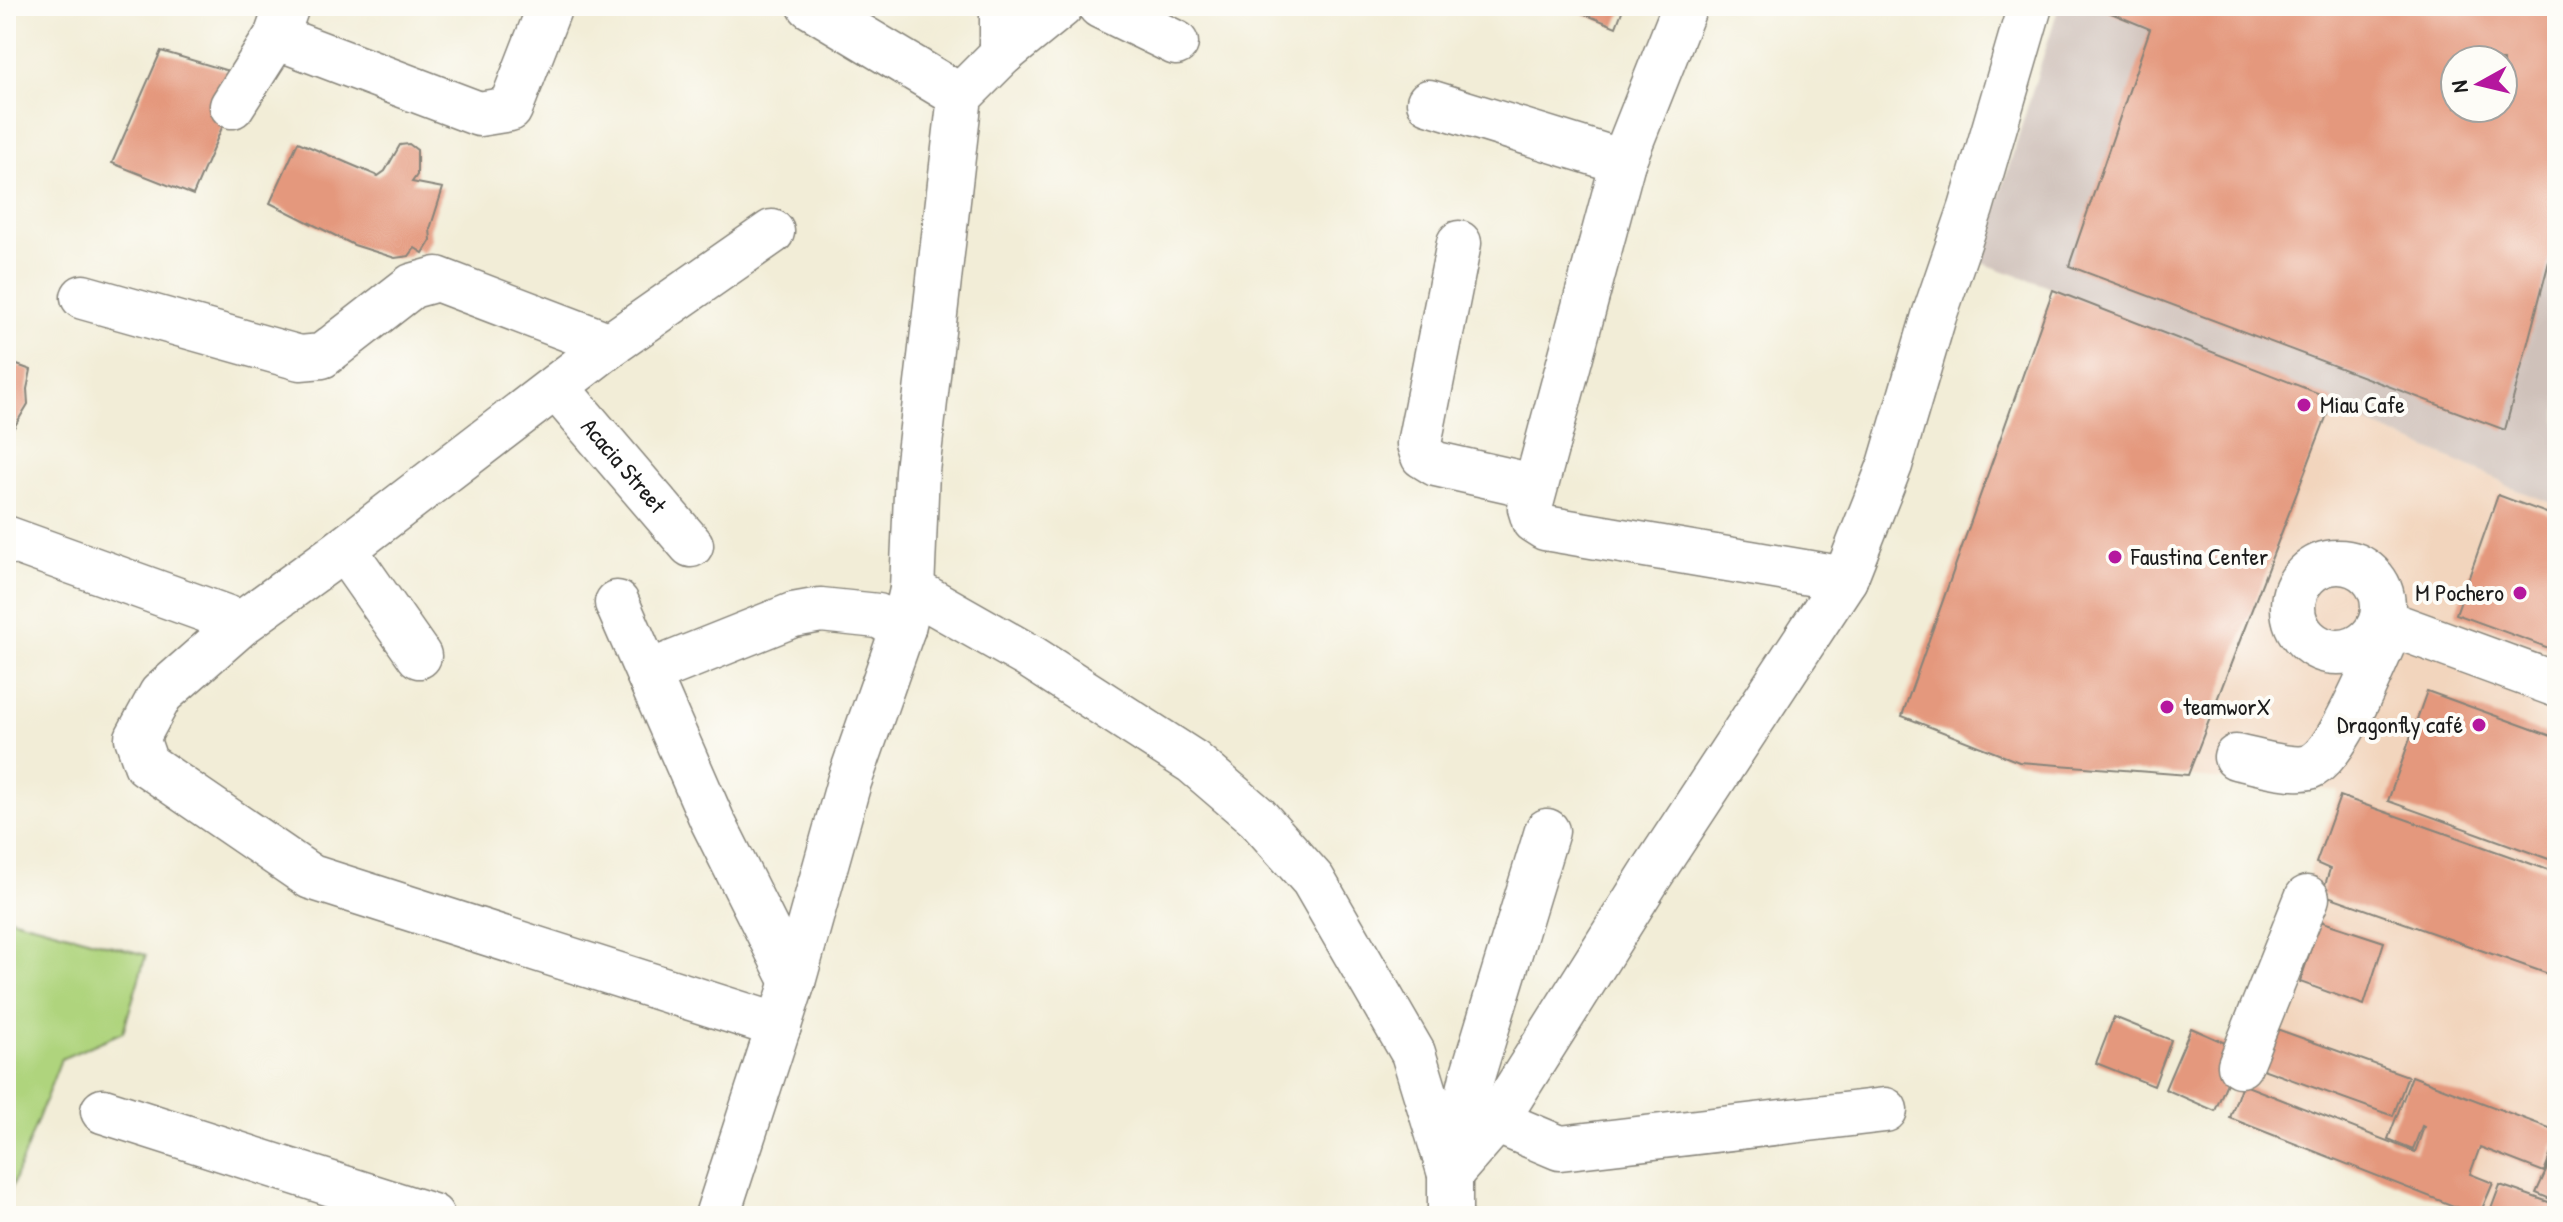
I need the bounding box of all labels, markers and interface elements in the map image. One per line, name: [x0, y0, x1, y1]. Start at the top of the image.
north arrow: [2439, 44, 2519, 124]
text: N: [2443, 79, 2475, 95]
place label: Miau Cafe: [2320, 388, 2405, 420]
marker: Miau Cafe: [2295, 396, 2313, 414]
street label: Acacia Street: [574, 411, 675, 520]
place label: Faustina Center: [2130, 540, 2268, 572]
marker: Faustina Center: [2106, 548, 2124, 566]
place label: M Pochero: [2415, 576, 2504, 608]
marker: M Pochero: [2511, 584, 2529, 602]
place label: teamworX: [2183, 690, 2271, 722]
marker: teamworX: [2158, 698, 2176, 716]
place label: Dragonfly café: [2337, 708, 2463, 740]
marker: Dragonfly café: [2470, 716, 2488, 734]

